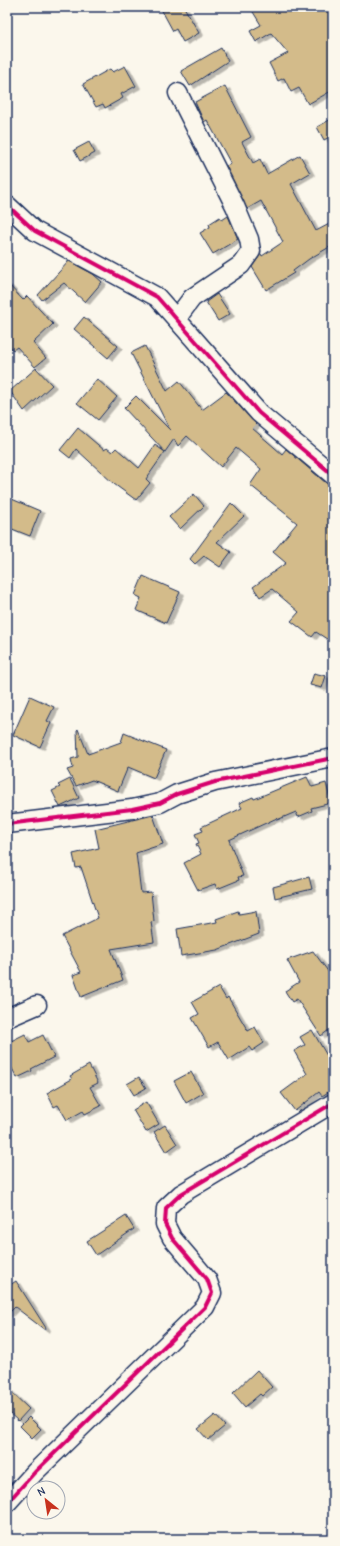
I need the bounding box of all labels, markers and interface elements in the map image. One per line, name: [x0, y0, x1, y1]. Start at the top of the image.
north arrow: [26, 1480, 66, 1520]
text: N: [35, 1484, 48, 1499]

